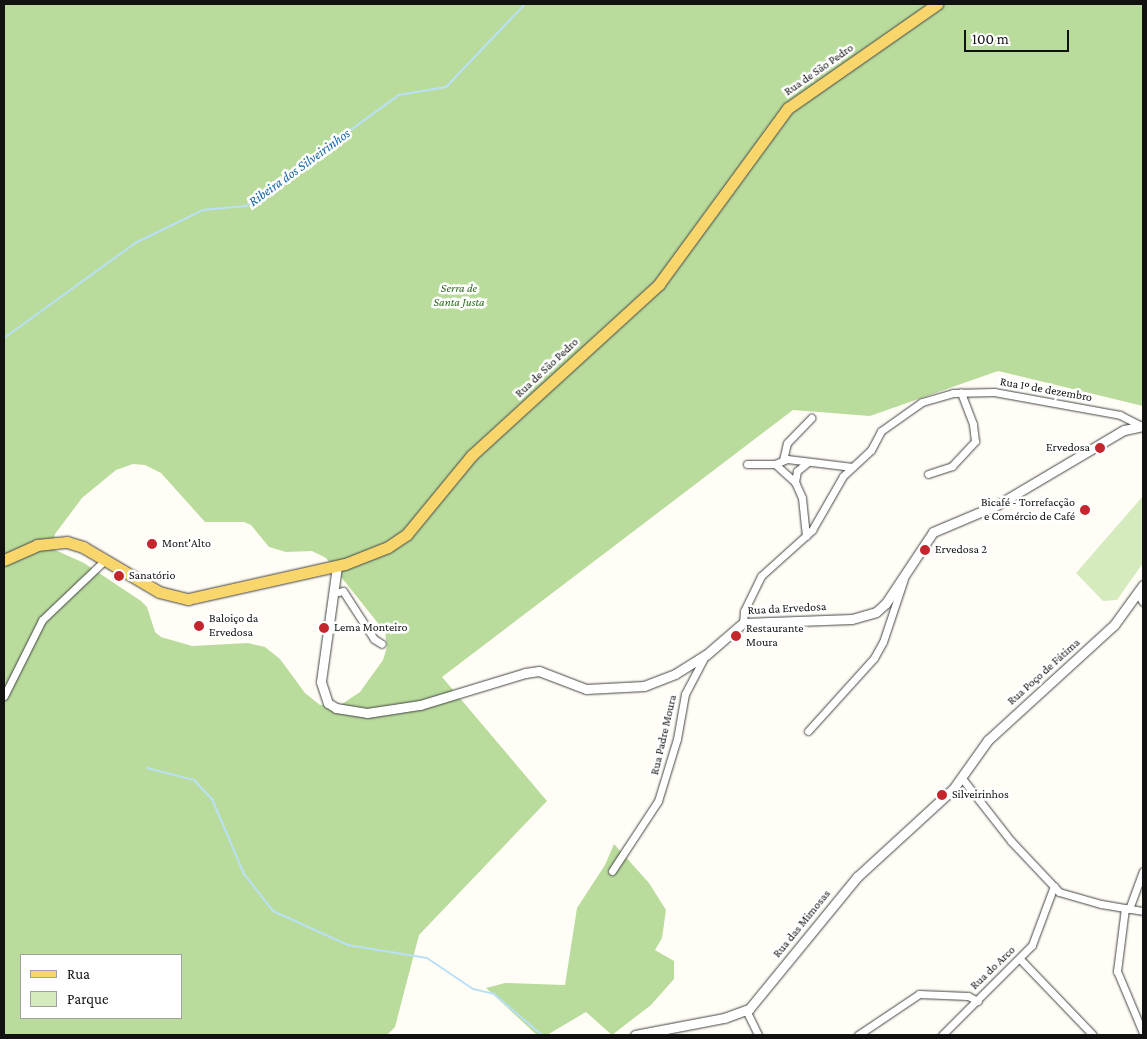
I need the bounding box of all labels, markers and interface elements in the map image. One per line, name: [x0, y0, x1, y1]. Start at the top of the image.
scale bar: [967, 20, 1072, 52]
text: 100 m: [972, 31, 1009, 47]
street label: Rua de São Pedro: [782, 41, 856, 99]
water label: Ribeira dos Silveirinhos: [245, 124, 353, 210]
park label: Serra de Santa Justa: [433, 282, 485, 310]
street label: Rua de São Pedro: [512, 335, 582, 401]
street label: Rua 1º de dezembro: [999, 375, 1093, 405]
place label: Ervedosa: [1046, 441, 1090, 455]
marker: Ervedosa: [1094, 442, 1106, 454]
place label: Bicafé - Torrefacção e Comércio de Café: [981, 496, 1075, 524]
marker: Bicafé - Torrefacção e Comércio de Café: [1079, 504, 1091, 516]
place label: Mont'Alto: [162, 537, 211, 551]
marker: Mont'Alto: [146, 538, 158, 550]
place label: Ervedosa 2: [935, 543, 987, 557]
marker: Ervedosa 2: [919, 544, 931, 556]
place label: Sanatório: [129, 569, 175, 583]
marker: Sanatório: [113, 570, 125, 582]
street label: Rua da Ervedosa: [747, 600, 827, 618]
place label: Baloiço da Ervedosa: [209, 612, 258, 640]
marker: Baloiço da Ervedosa: [193, 620, 205, 632]
place label: Lema Monteiro: [334, 621, 407, 635]
marker: Lema Monteiro: [318, 622, 330, 634]
place label: Restaurante Moura: [746, 622, 804, 650]
marker: Restaurante Moura: [730, 630, 742, 642]
street label: Rua Poço de Fátima: [1005, 636, 1083, 708]
street label: Rua Padre Moura: [648, 694, 680, 776]
place label: Silveirinhos: [952, 788, 1009, 802]
marker: Silveirinhos: [936, 789, 948, 801]
street label: Rua das Mimosas: [770, 887, 834, 961]
street label: Rua do Arco: [968, 943, 1018, 993]
legend: [20, 954, 182, 1019]
text: Rua: [67, 966, 90, 982]
text: Parque: [67, 991, 108, 1007]

